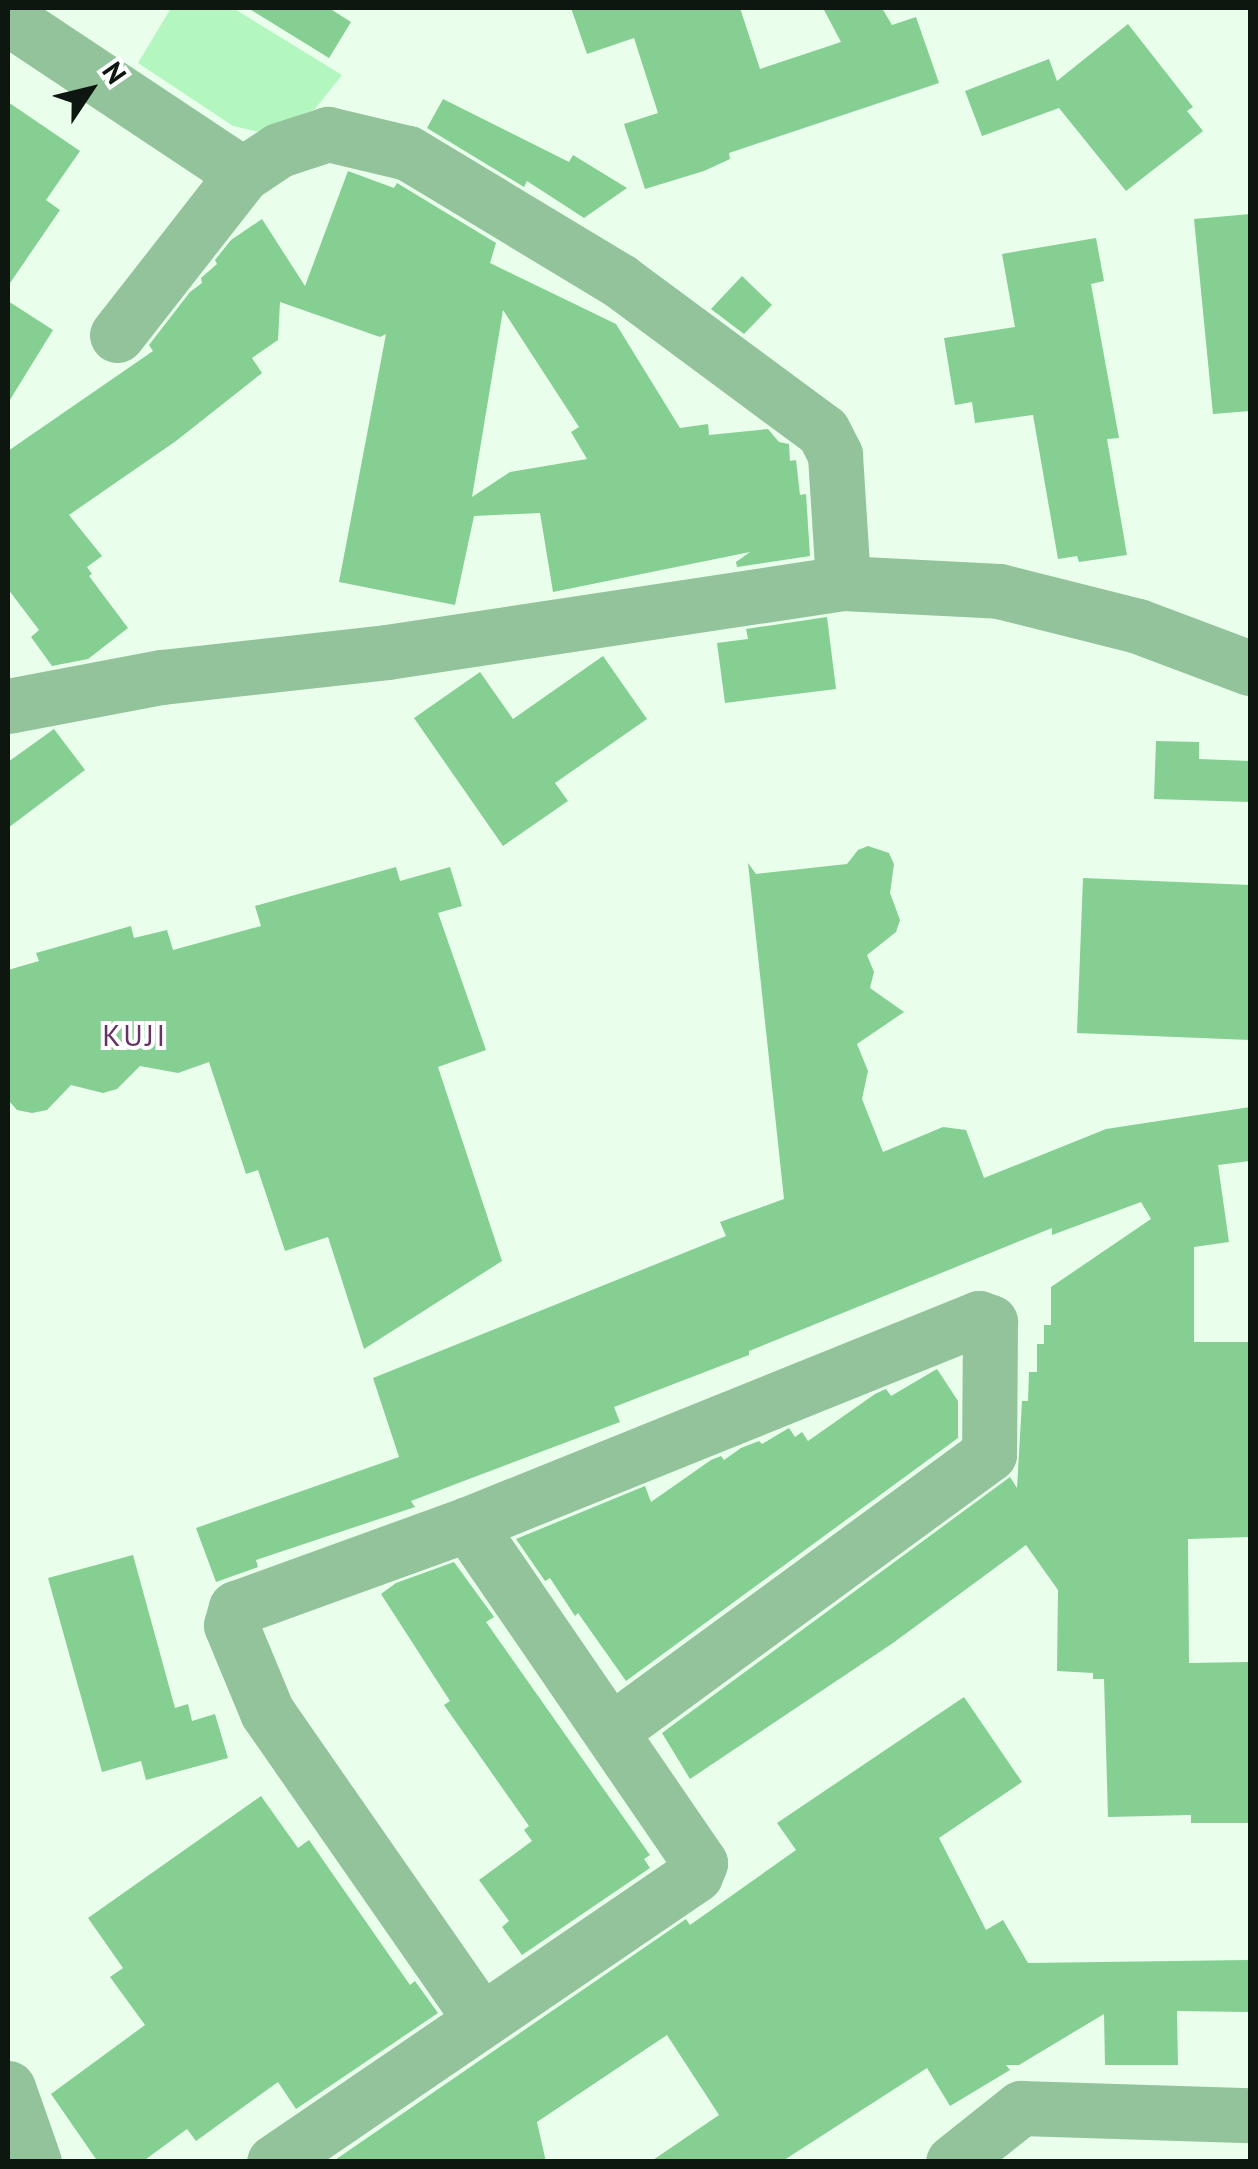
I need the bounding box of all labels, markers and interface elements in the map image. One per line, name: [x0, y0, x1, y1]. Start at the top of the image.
north arrow: [40, 40, 140, 140]
text: N: [95, 54, 135, 91]
district label: KUJI: [102, 1017, 168, 1053]

